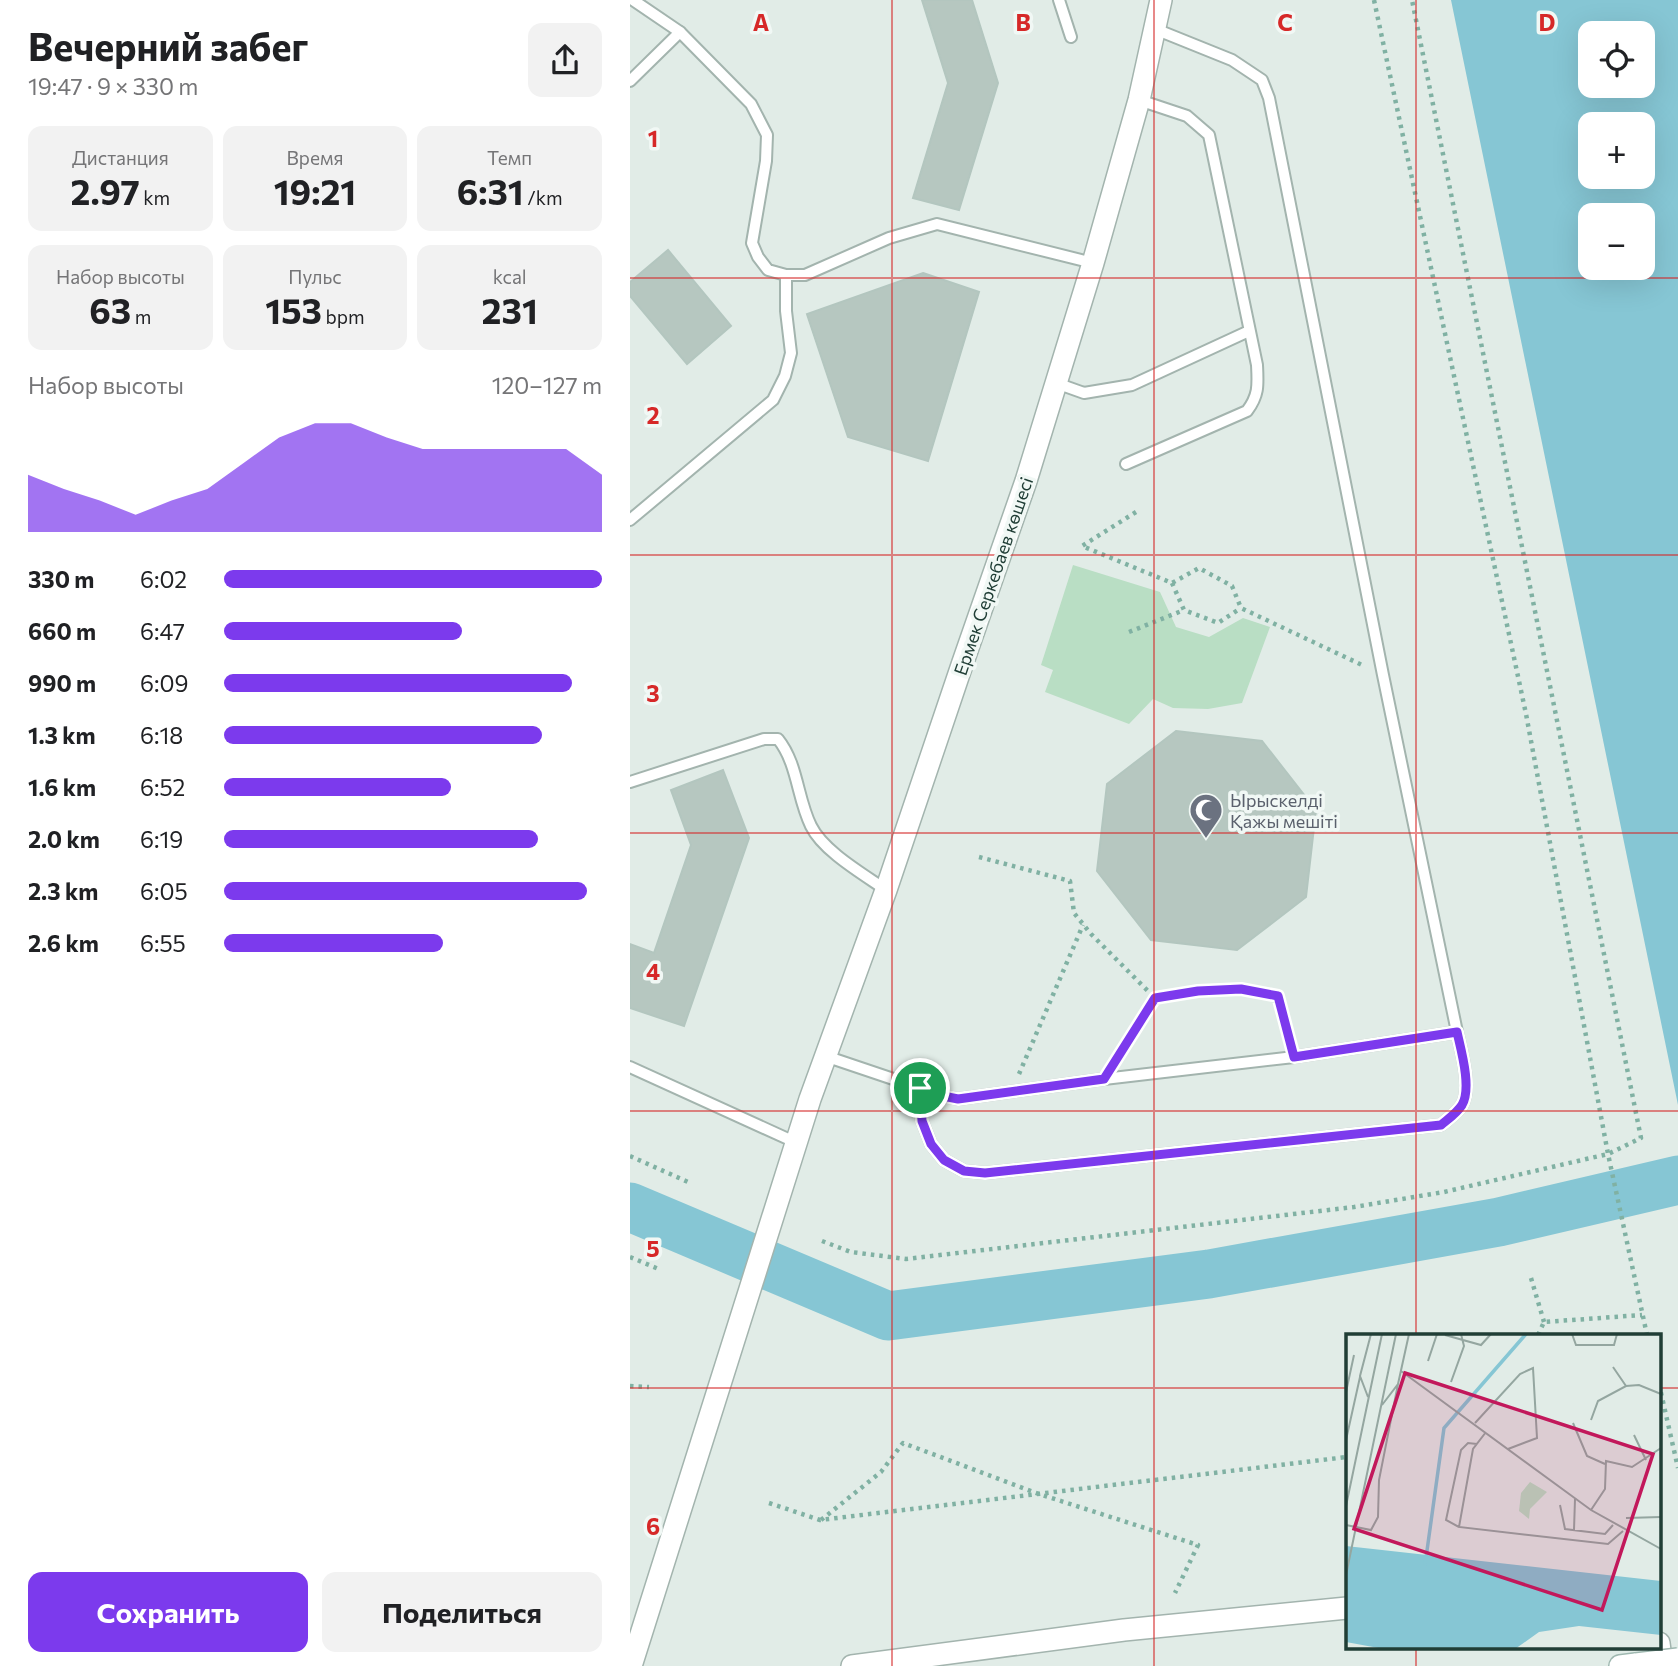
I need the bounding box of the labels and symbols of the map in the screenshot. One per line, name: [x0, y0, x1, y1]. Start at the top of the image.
text: A: [753, 8, 770, 36]
text: B: [1015, 8, 1031, 36]
text: C: [1277, 8, 1293, 36]
text: D: [1539, 8, 1556, 36]
text: 1: [648, 124, 658, 152]
text: 2: [646, 401, 660, 429]
street label: Ермек Серкебаев көшесі: [949, 474, 1037, 678]
text: 3: [646, 679, 660, 707]
place label: Ырыскелді Қажы мешіті: [1230, 789, 1338, 832]
mosque icon: Ырыскелді Қажы мешіті: [1187, 791, 1225, 840]
text: 4: [646, 957, 660, 985]
pin: [890, 1058, 950, 1118]
text: 5: [646, 1234, 660, 1262]
inset map: [1346, 1334, 1660, 1648]
text: 6: [646, 1512, 660, 1540]

